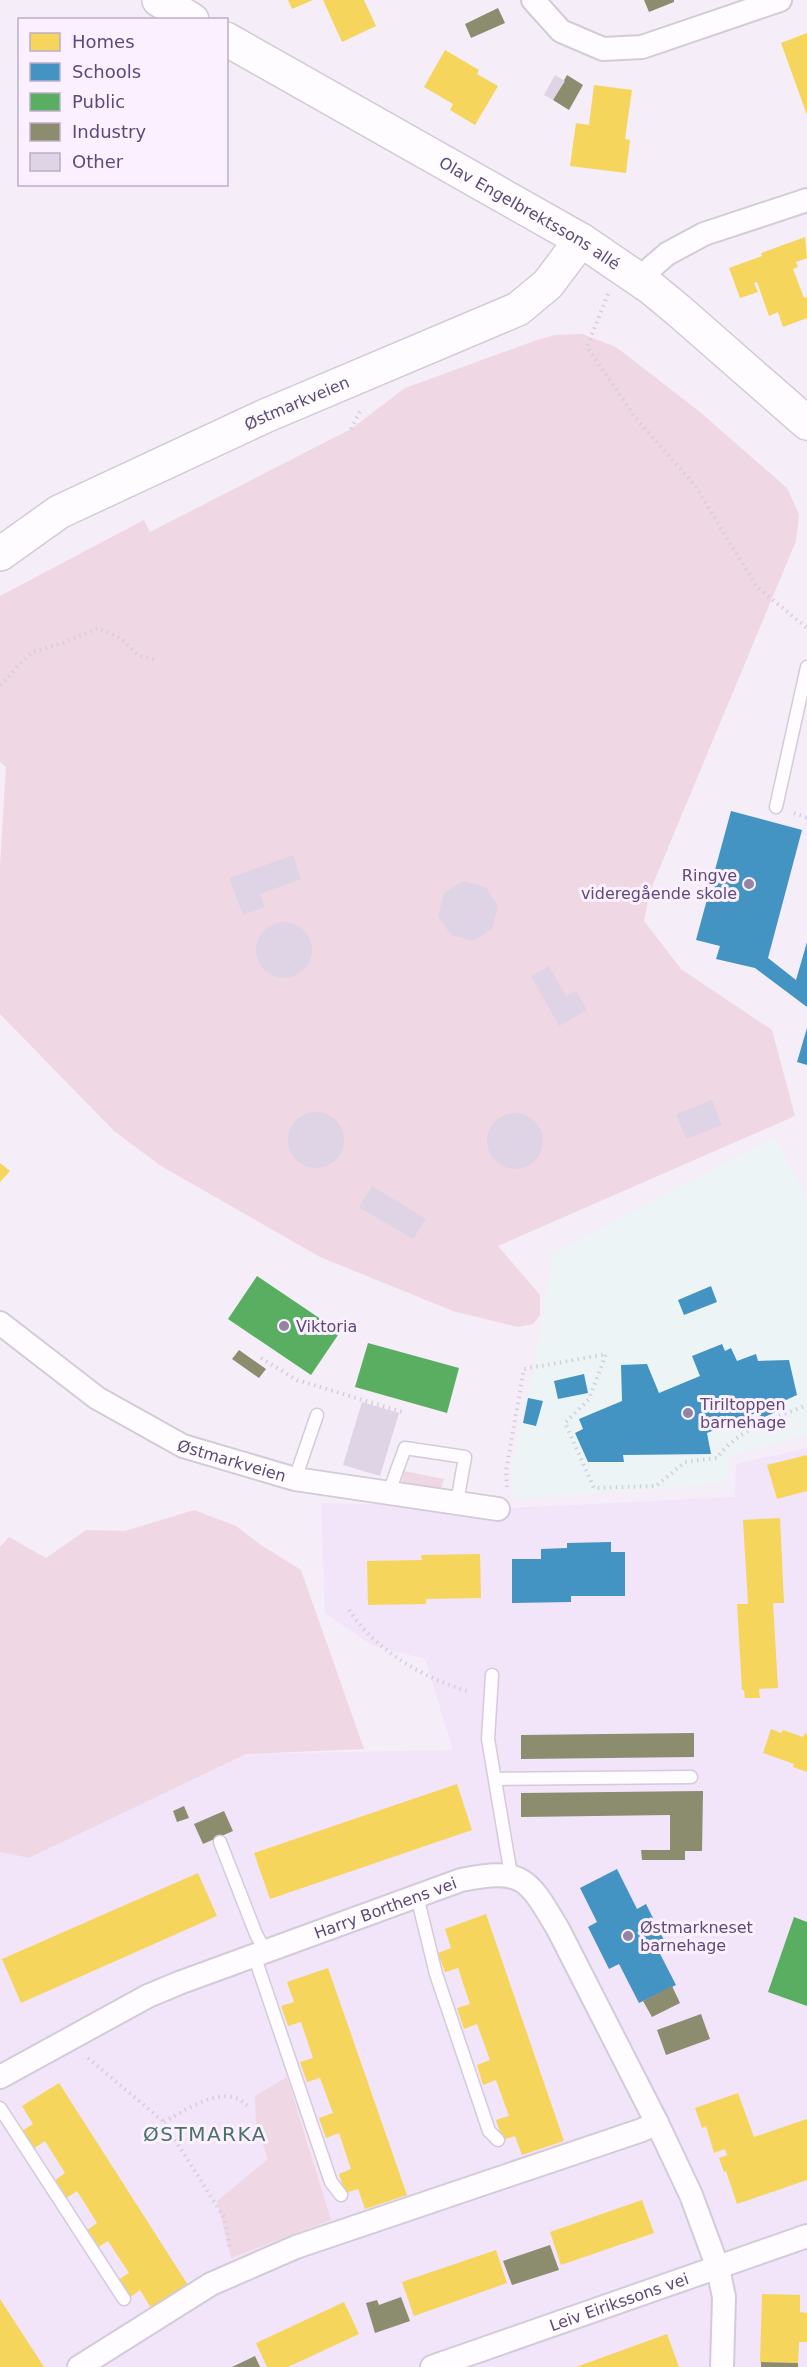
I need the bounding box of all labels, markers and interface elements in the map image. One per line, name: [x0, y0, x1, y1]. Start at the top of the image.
legend: [18, 18, 228, 186]
text: Homes: [72, 31, 135, 52]
text: Schools: [72, 61, 141, 82]
text: Public: [72, 91, 125, 112]
text: Industry: [72, 121, 146, 142]
text: Other: [72, 151, 124, 172]
street label: Olav Engelbrektssons allé: [436, 152, 624, 273]
street label: Østmarkveien: [241, 372, 352, 434]
place label: Ringve videregående skole: [581, 866, 737, 903]
marker: Ringve videregående skole: [742, 877, 756, 891]
place label: Viktoria: [296, 1317, 357, 1336]
marker: Viktoria: [277, 1319, 291, 1333]
place label: Tiriltoppen barnehage: [699, 1395, 786, 1432]
marker: Tiriltoppen barnehage: [681, 1406, 695, 1420]
street label: Østmarkveien: [175, 1435, 288, 1485]
street label: Harry Borthens vei: [312, 1873, 459, 1942]
place label: Østmarkneset barnehage: [640, 1918, 753, 1955]
marker: Østmarkneset barnehage: [621, 1929, 635, 1943]
district label: ØSTMARKA: [143, 2122, 267, 2146]
street label: Leiv Eirikssons vei: [547, 2269, 691, 2335]

